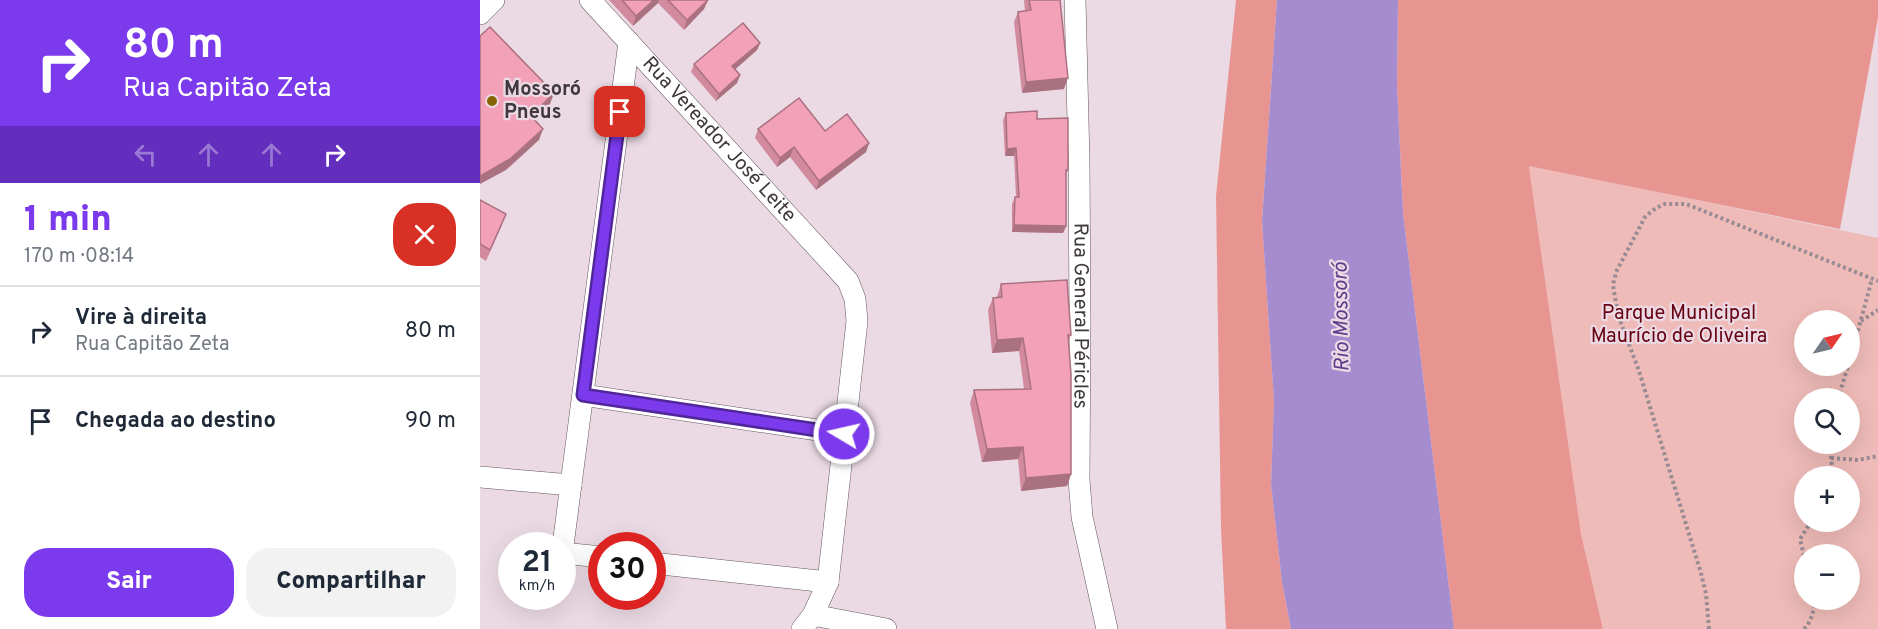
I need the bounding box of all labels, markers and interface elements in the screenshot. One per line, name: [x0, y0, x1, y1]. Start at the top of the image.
text: 80 m: [123, 20, 224, 73]
icon: right: [24, 24, 102, 102]
street label: Rua Vereador José Leite: [636, 52, 801, 228]
text: Rua Capitão Zeta: [123, 72, 332, 106]
place label: Mossoró Pneus: [504, 77, 581, 126]
pin: [594, 86, 645, 137]
marker: Mossoró Pneus: [485, 94, 499, 108]
icon: arrive: [603, 95, 636, 128]
icon: left: [129, 138, 162, 171]
icon: ahead: [192, 138, 225, 171]
icon: ahead: [255, 138, 288, 171]
icon: right: [318, 138, 351, 171]
text: 1 min: [24, 198, 112, 244]
button: close: [393, 203, 456, 266]
street label: Rua General Péricles: [1066, 223, 1093, 409]
text: 170 m · 08:14: [24, 244, 134, 270]
water label: Rio Mossoró: [1328, 260, 1356, 372]
park label: Parque Municipal Maurício de Oliveira: [1591, 301, 1767, 350]
text: Vire à direita: [75, 305, 207, 332]
north arrow: [1794, 310, 1860, 376]
map controls: [1794, 310, 1860, 610]
icon: right: [24, 315, 57, 348]
text: 80 m: [405, 318, 456, 345]
text: Rua Capitão Zeta: [75, 332, 230, 358]
button: search: [1794, 388, 1860, 454]
position arrow: [812, 402, 876, 466]
icon: arrive: [24, 405, 57, 438]
text: Chegada ao destino: [75, 408, 276, 435]
text: 90 m: [405, 408, 456, 435]
button: +: [1794, 466, 1860, 532]
speed limit sign: 30: [588, 532, 666, 610]
button: −: [1794, 544, 1860, 610]
text: 21: [522, 545, 552, 582]
button: Sair: [24, 548, 234, 617]
button: Compartilhar: [246, 548, 456, 617]
text: km/h: [519, 577, 555, 596]

